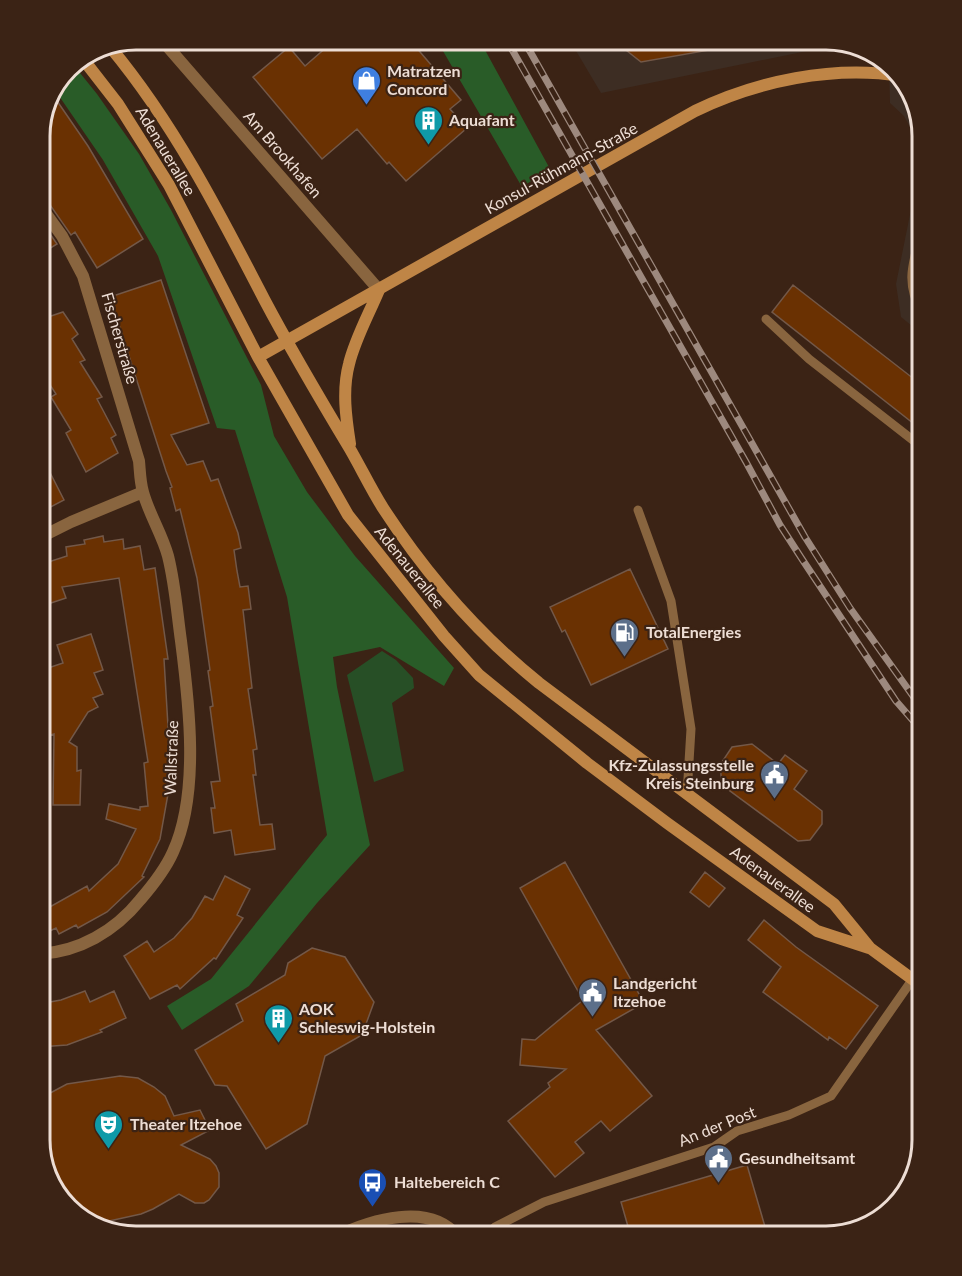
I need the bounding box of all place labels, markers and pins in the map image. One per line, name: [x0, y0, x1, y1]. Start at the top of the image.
place label: Matratzen Concord: [387, 61, 460, 98]
shop icon: Matratzen Concord: [350, 64, 382, 106]
building icon: Aquafant: [412, 104, 444, 146]
place label: Aquafant: [448, 110, 515, 129]
fuel station icon: TotalEnergies: [609, 616, 641, 658]
place label: TotalEnergies: [646, 622, 741, 641]
place label: Kfz-Zulassungsstelle Kreis Steinburg: [608, 755, 755, 792]
public building icon: Kfz-Zulassungsstelle Kreis Steinburg: [759, 758, 791, 800]
place label: Landgericht Itzehoe: [613, 973, 697, 1010]
public building icon: Landgericht Itzehoe: [576, 976, 608, 1018]
place label: AOK Schleswig-Holstein: [298, 999, 435, 1036]
building icon: AOK Schleswig-Holstein: [262, 1002, 294, 1044]
theatre icon: Theater Itzehoe: [93, 1108, 125, 1150]
place label: Theater Itzehoe: [130, 1114, 242, 1133]
public building icon: Gesundheitsamt: [702, 1142, 734, 1184]
place label: Gesundheitsamt: [739, 1148, 855, 1167]
bus stop icon: Haltebereich C: [357, 1166, 389, 1208]
place label: Haltebereich C: [394, 1172, 500, 1191]

